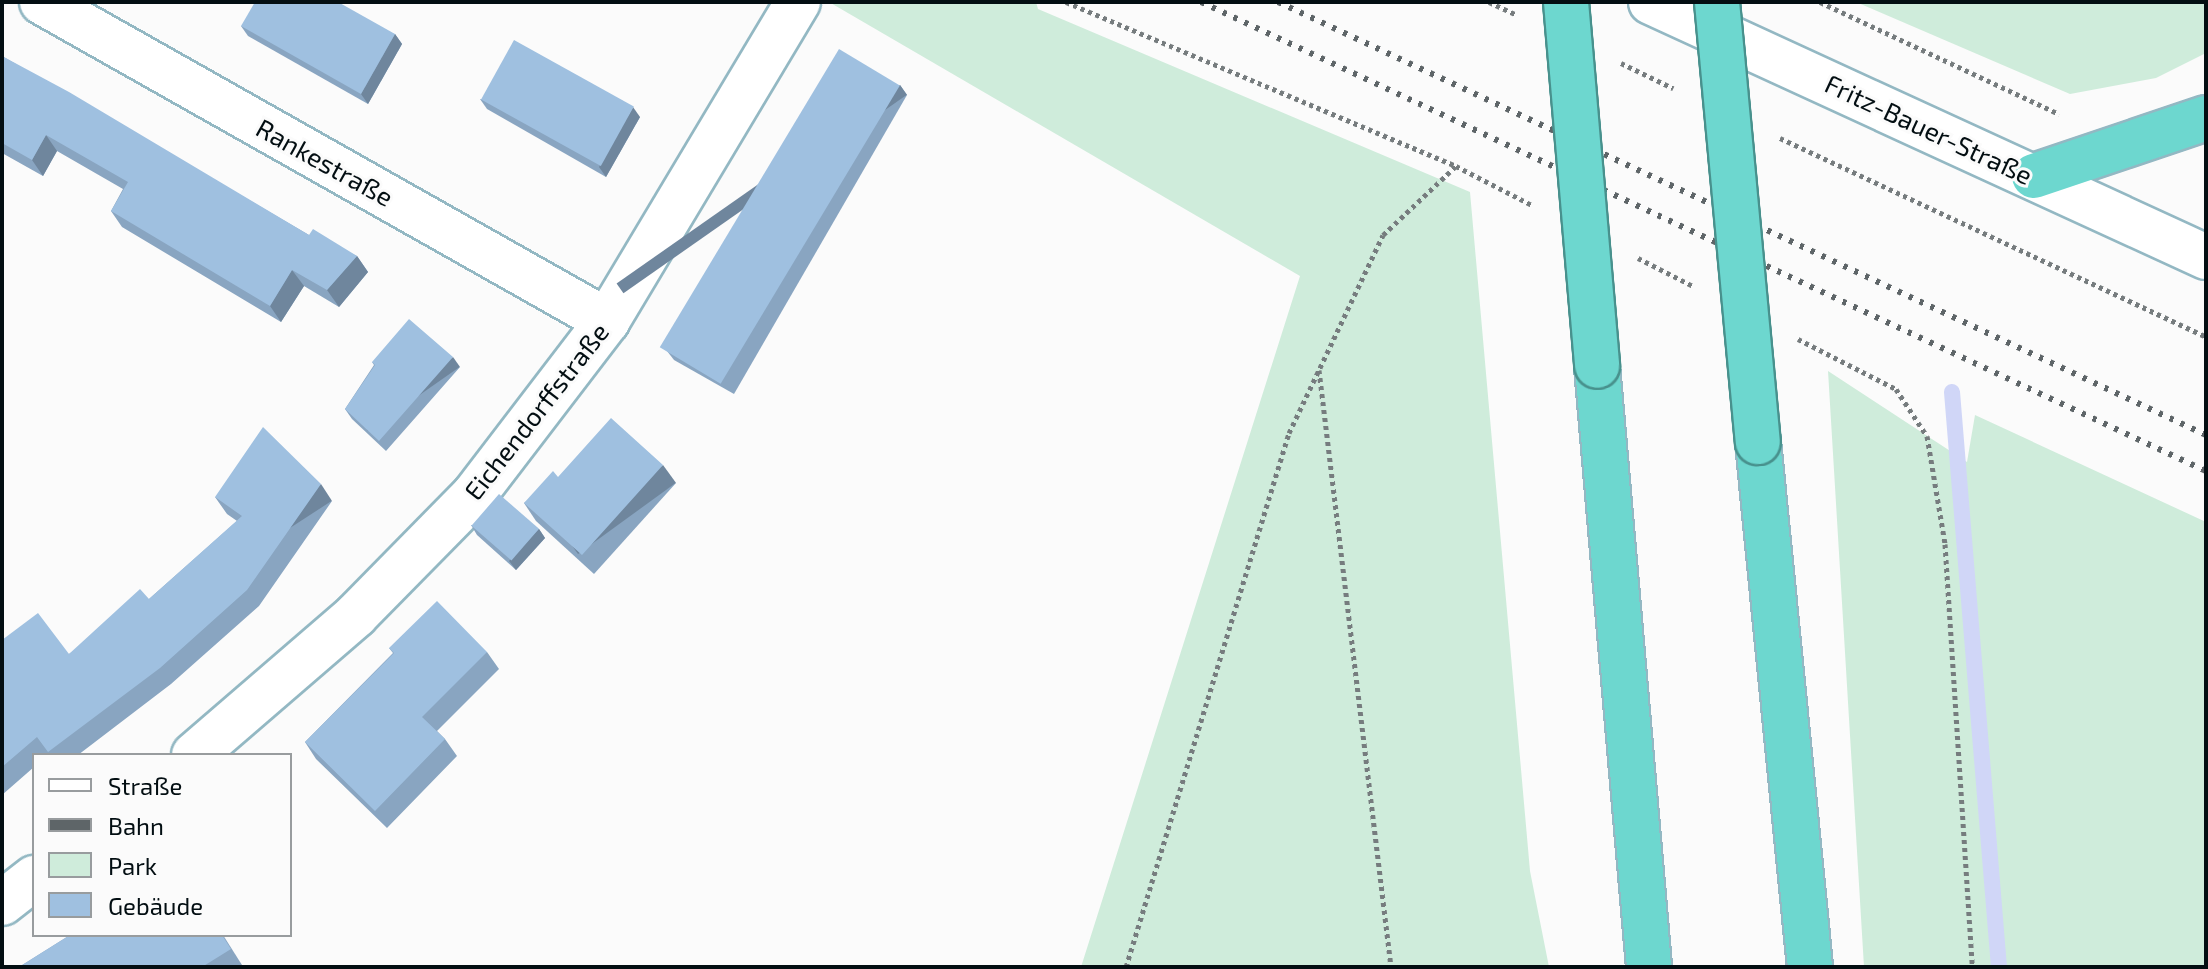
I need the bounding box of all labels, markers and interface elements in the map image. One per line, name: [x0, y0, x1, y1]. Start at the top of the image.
street label: Fritz-Bauer-Straße: [1820, 67, 2038, 191]
street label: Rankestraße: [251, 112, 399, 212]
street label: Eichendorffstraße: [457, 316, 615, 506]
legend: [32, 753, 292, 937]
text: Straße: [108, 771, 182, 800]
text: Bahn: [108, 811, 164, 840]
text: Park: [108, 851, 157, 880]
text: Gebäude: [108, 891, 203, 920]

